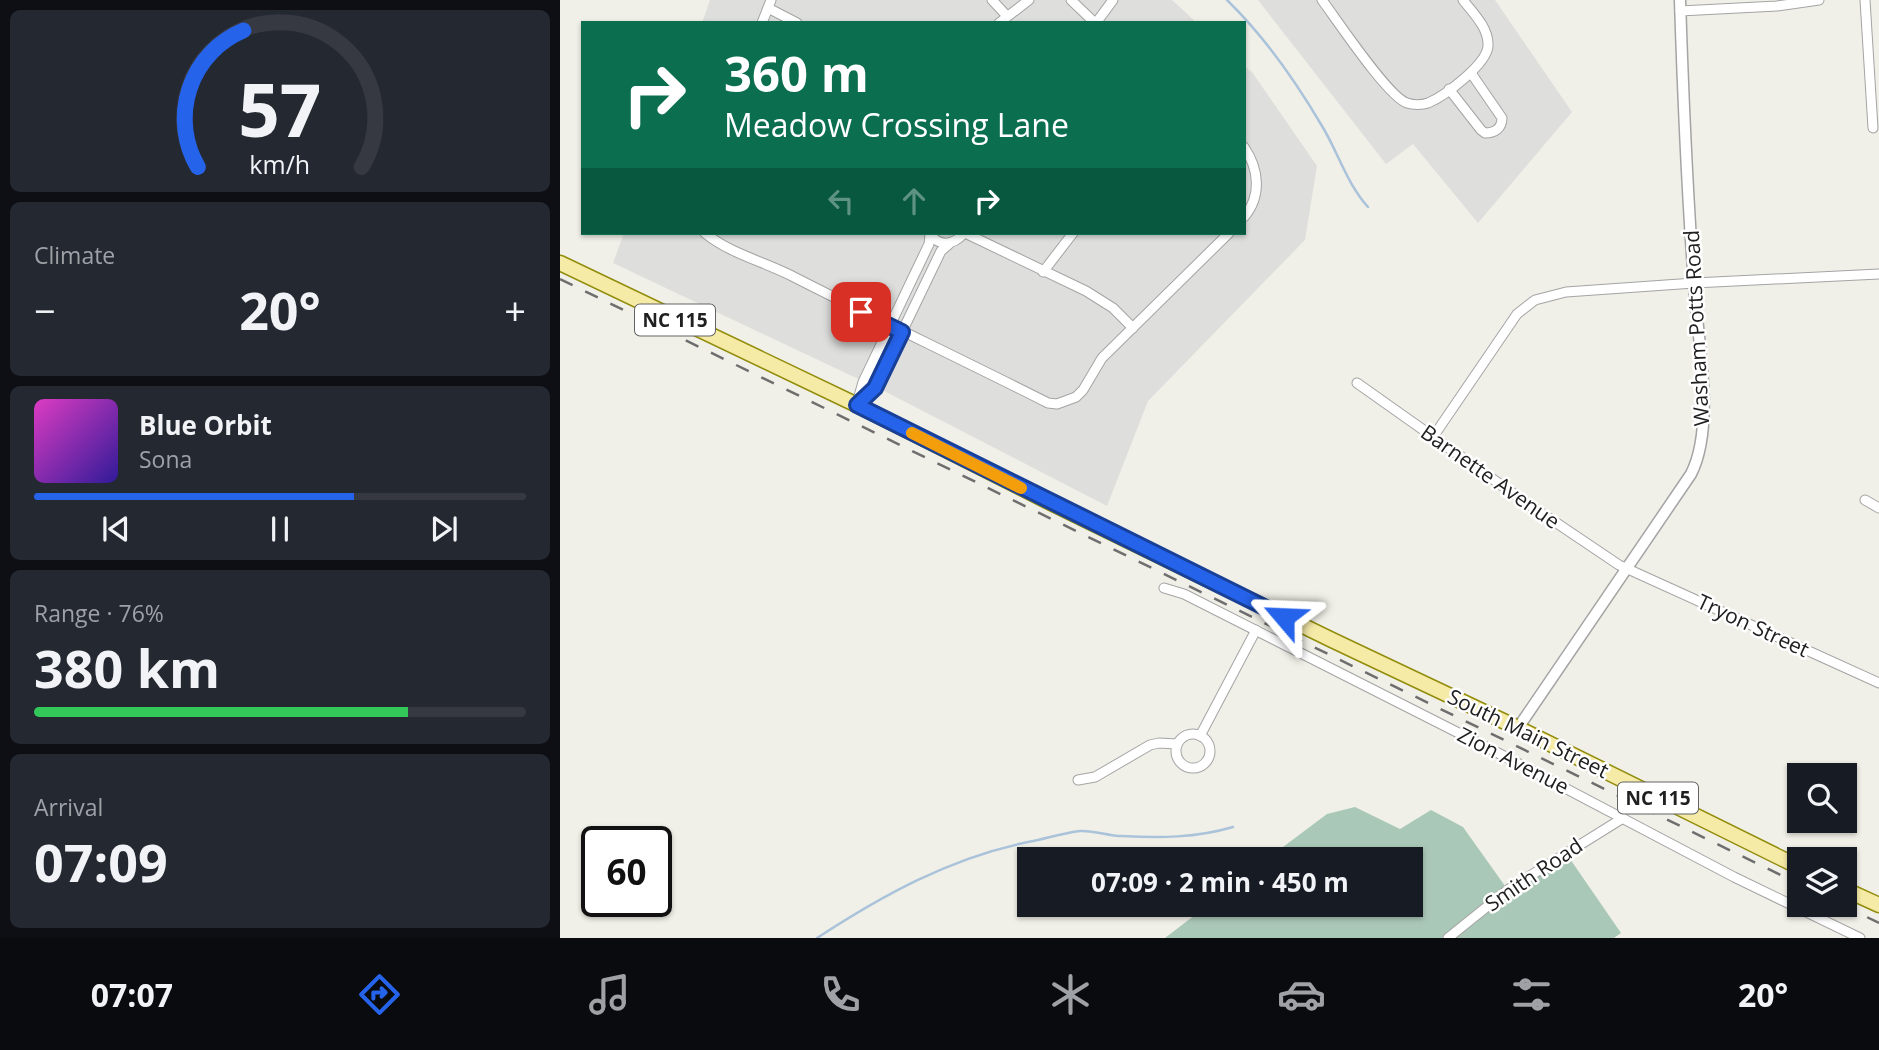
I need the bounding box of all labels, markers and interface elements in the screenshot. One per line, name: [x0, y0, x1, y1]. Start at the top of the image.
text: 360 m: [724, 40, 869, 106]
icon: right: [609, 49, 700, 140]
text: 57: [238, 59, 322, 158]
text: Meadow Crossing Lane: [724, 103, 1069, 146]
text: km/h: [250, 147, 310, 181]
icon: left: [822, 182, 860, 220]
icon: ahead: [895, 182, 933, 220]
icon: right: [968, 182, 1006, 220]
street label: Washam Potts Road: [1677, 229, 1715, 427]
text: Climate: [34, 239, 115, 271]
text: 20°: [239, 274, 321, 345]
pin: [831, 282, 891, 342]
text: −: [34, 284, 56, 336]
text: +: [504, 284, 526, 336]
icon: arrive: [842, 293, 880, 331]
road number: NC 115: [635, 304, 715, 336]
text: Blue Orbit: [139, 407, 272, 443]
street label: Barnette Avenue: [1415, 418, 1566, 535]
text: Sona: [139, 443, 192, 475]
icon: previous: [97, 510, 135, 548]
icon: pause: [261, 510, 299, 548]
icon: next: [425, 510, 463, 548]
position arrow: [1247, 580, 1321, 654]
street label: Tryon Street: [1693, 587, 1814, 663]
text: Range · 76%: [34, 597, 164, 629]
text: 380 km: [34, 632, 220, 703]
street label: South Main Street: [1443, 682, 1614, 784]
street label: Zion Avenue: [1453, 720, 1574, 800]
map controls: [1787, 763, 1857, 917]
button: search: [1787, 763, 1857, 833]
road number: NC 115: [1618, 782, 1698, 814]
text: Arrival: [34, 791, 103, 823]
text: 07:09: [34, 826, 168, 897]
speed limit sign: 60: [581, 826, 672, 917]
street label: Smith Road: [1479, 831, 1588, 917]
button: layers: [1787, 847, 1857, 917]
text: 07:09 · 2 min · 450 m: [1091, 864, 1349, 900]
icon: directions: [355, 970, 404, 1019]
icon: music: [585, 970, 634, 1019]
icon: phone: [816, 970, 865, 1019]
icon: climate: [1046, 970, 1095, 1019]
icon: car: [1277, 970, 1326, 1019]
icon: filters: [1507, 970, 1556, 1019]
text: 07:07: [91, 973, 173, 1016]
text: 20°: [1738, 973, 1788, 1016]

